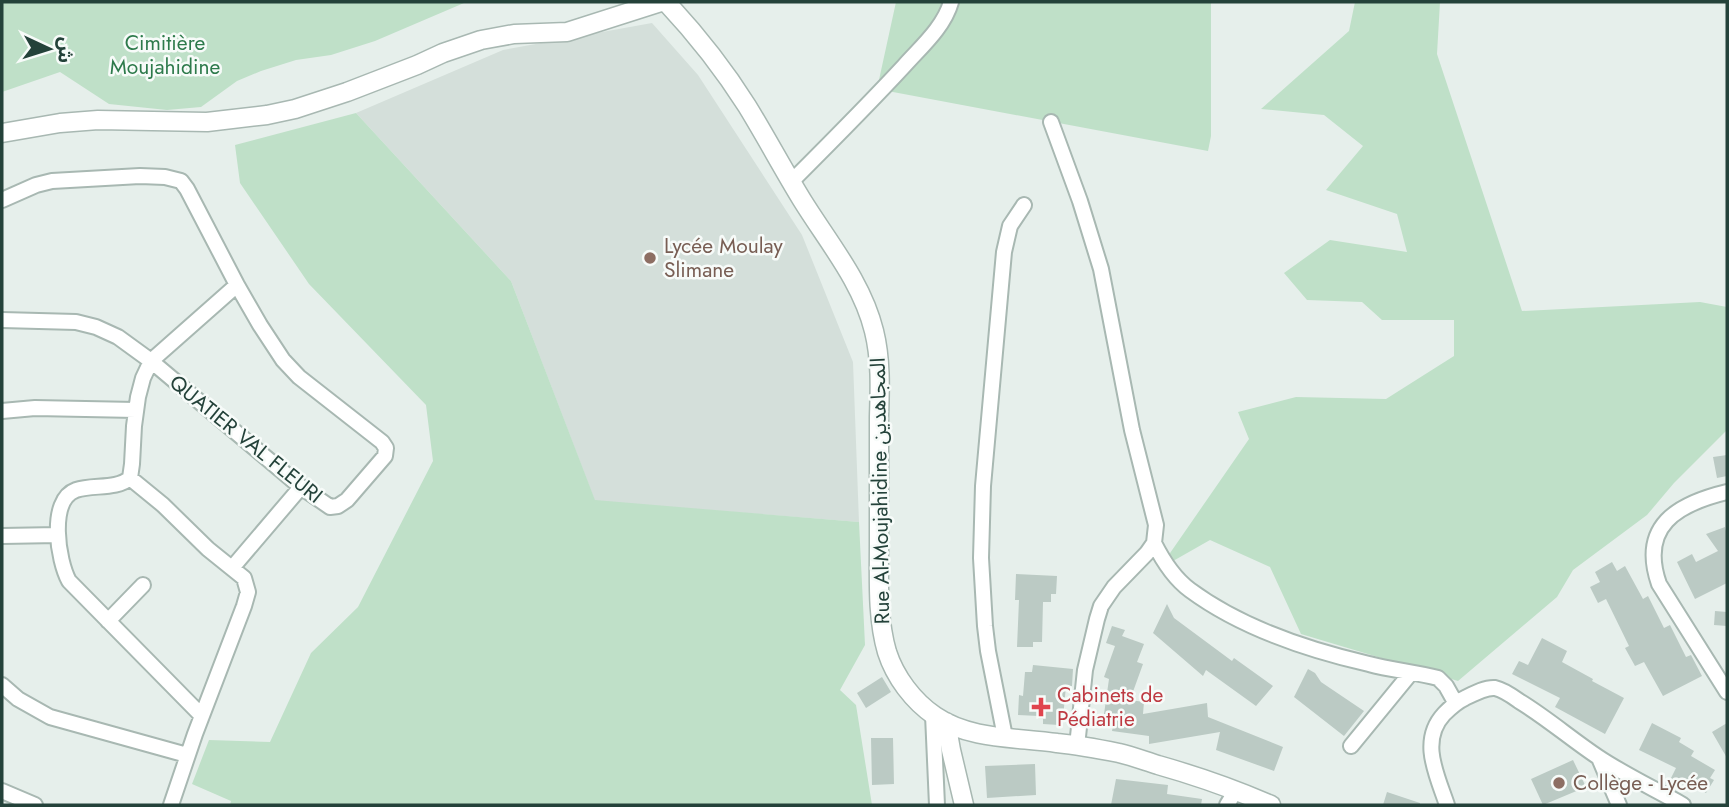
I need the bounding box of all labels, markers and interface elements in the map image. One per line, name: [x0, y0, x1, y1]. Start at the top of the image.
north arrow: [14, 14, 84, 84]
park label: Cimitière Moujahidine: [110, 28, 220, 82]
text: ش: [51, 36, 80, 64]
place label: Lycée Moulay Slimane: [664, 231, 784, 285]
marker: Lycée Moulay Slimane: [642, 250, 658, 266]
street label: Rue Al-Moujahidine المجاهدين: [863, 357, 897, 625]
street label: QUATIER VAL FLEURI: [163, 368, 329, 510]
place label: Cabinets de Pédiatrie: [1057, 680, 1164, 734]
marker: Cabinets de Pédiatrie: [1031, 697, 1051, 717]
place label: Collège - Lycée: [1573, 768, 1708, 798]
marker: Collège - Lycée: [1551, 775, 1567, 791]

